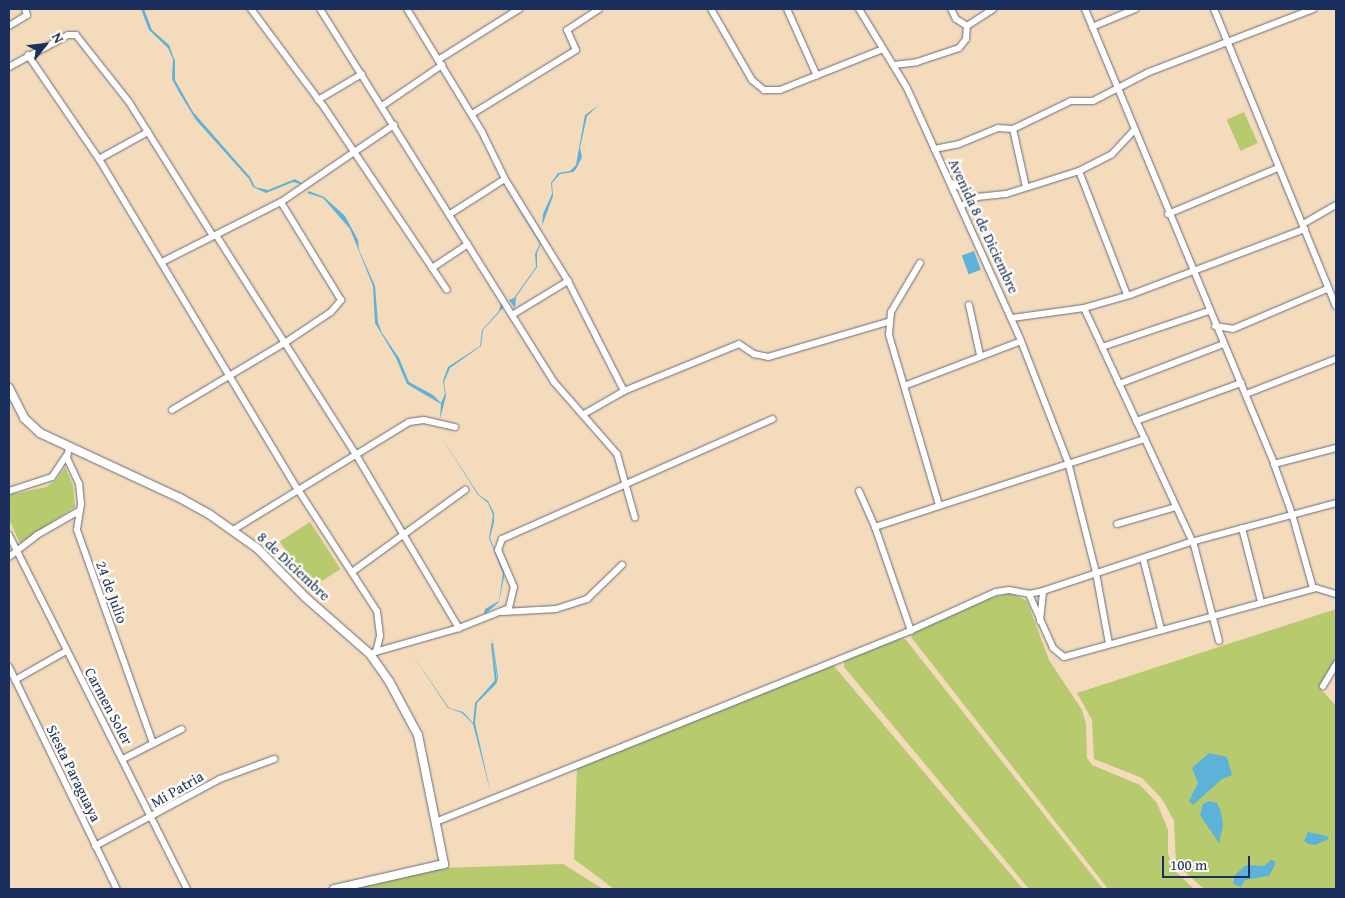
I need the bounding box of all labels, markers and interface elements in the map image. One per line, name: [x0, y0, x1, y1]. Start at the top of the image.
north arrow: [20, 20, 70, 70]
text: N: [47, 29, 69, 47]
street label: Avenida 8 de Diciembre: [945, 156, 1023, 296]
street label: 8 de Diciembre: [254, 528, 334, 604]
street label: 24 de Julio: [92, 558, 132, 626]
street label: Carmen Soler: [81, 664, 137, 748]
street label: Siesta Paraguaya: [43, 722, 105, 824]
street label: Mi Patria: [147, 767, 207, 811]
scale bar: [1165, 846, 1252, 878]
text: 100 m: [1170, 854, 1207, 875]

